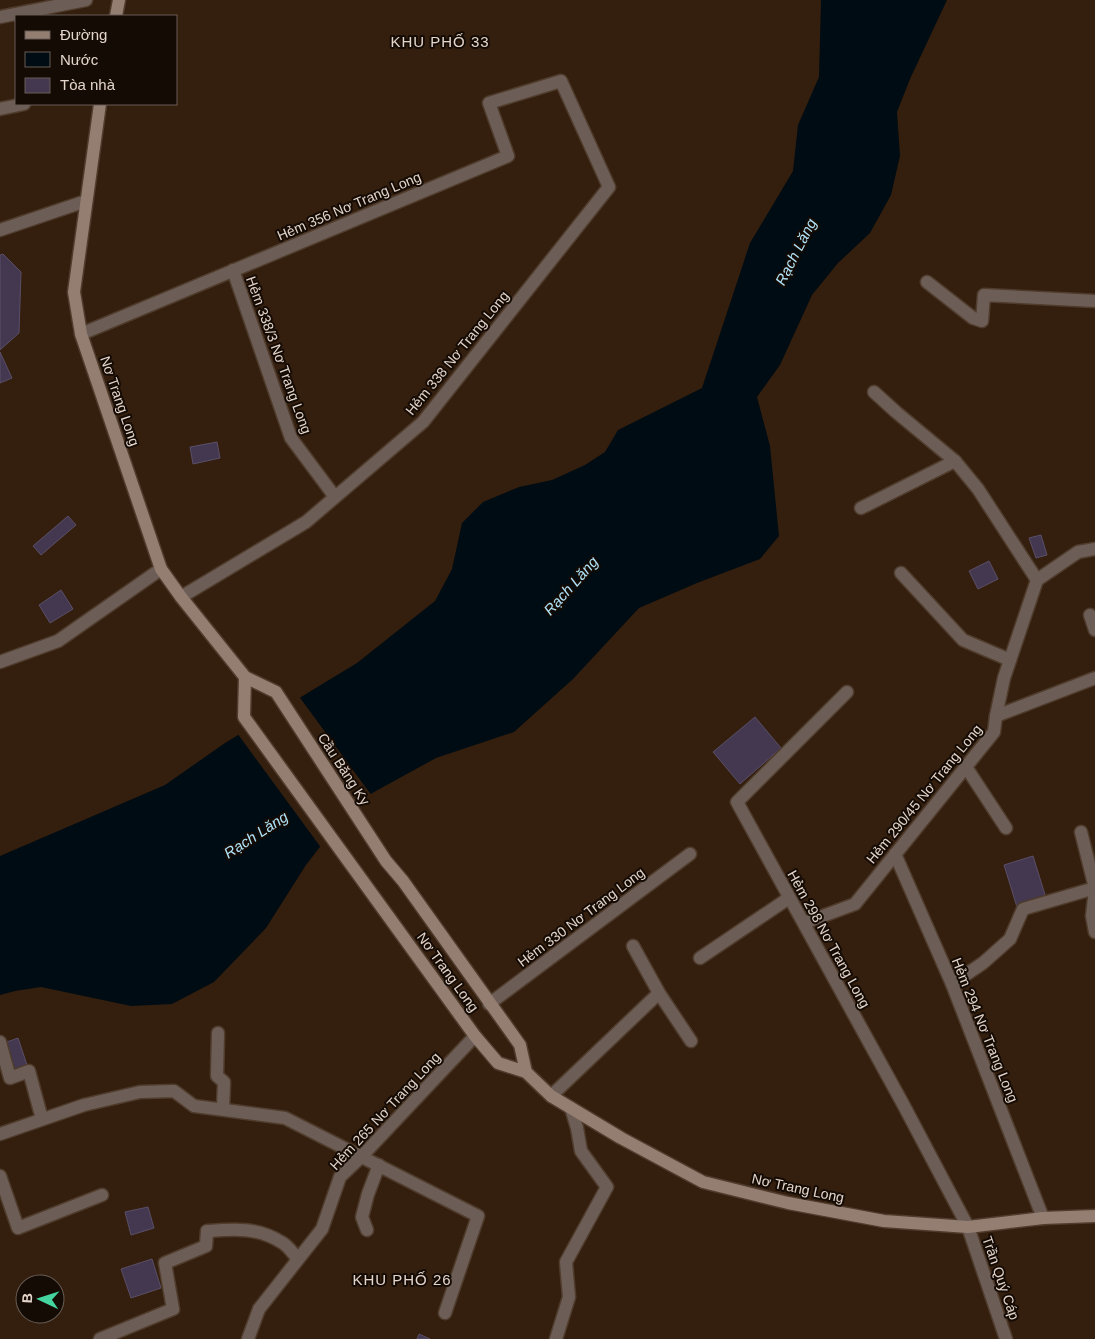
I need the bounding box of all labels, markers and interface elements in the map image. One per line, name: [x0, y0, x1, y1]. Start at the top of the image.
legend: [15, 15, 178, 105]
text: Đường: [60, 26, 107, 43]
district label: KHU PHỐ 33: [390, 33, 490, 50]
text: Nước: [60, 51, 99, 68]
text: Tòa nhà: [60, 76, 116, 93]
street label: Hẻm 356 Nơ Trang Long: [275, 168, 423, 244]
water label: Rạch Lăng: [772, 215, 820, 288]
street label: Hẻm 338/3 Nơ Trang Long: [243, 274, 315, 436]
street label: Hẻm 338 Nơ Trang Long: [402, 288, 512, 418]
street label: Nơ Trang Long: [97, 354, 143, 448]
water label: Rạch Lăng: [540, 553, 602, 618]
street label: Hẻm 290/45 Nơ Trang Long: [863, 721, 985, 867]
street label: Cầu Băng Ky: [315, 730, 373, 808]
water label: Rạch Lăng: [221, 807, 291, 861]
street label: Hẻm 330 Nơ Trang Long: [514, 864, 648, 970]
street label: Hẻm 298 Nơ Trang Long: [784, 867, 874, 1011]
street label: Nơ Trang Long: [414, 929, 482, 1015]
street label: Hẻm 294 Nơ Trang Long: [949, 955, 1021, 1105]
street label: Hẻm 265 Nơ Trang Long: [326, 1049, 444, 1173]
street label: Nơ Trang Long: [750, 1170, 846, 1206]
street label: Trần Quý Cáp: [979, 1234, 1023, 1322]
district label: KHU PHỐ 26: [352, 1271, 452, 1288]
north arrow: [15, 1274, 65, 1324]
text: B: [19, 1292, 35, 1304]

